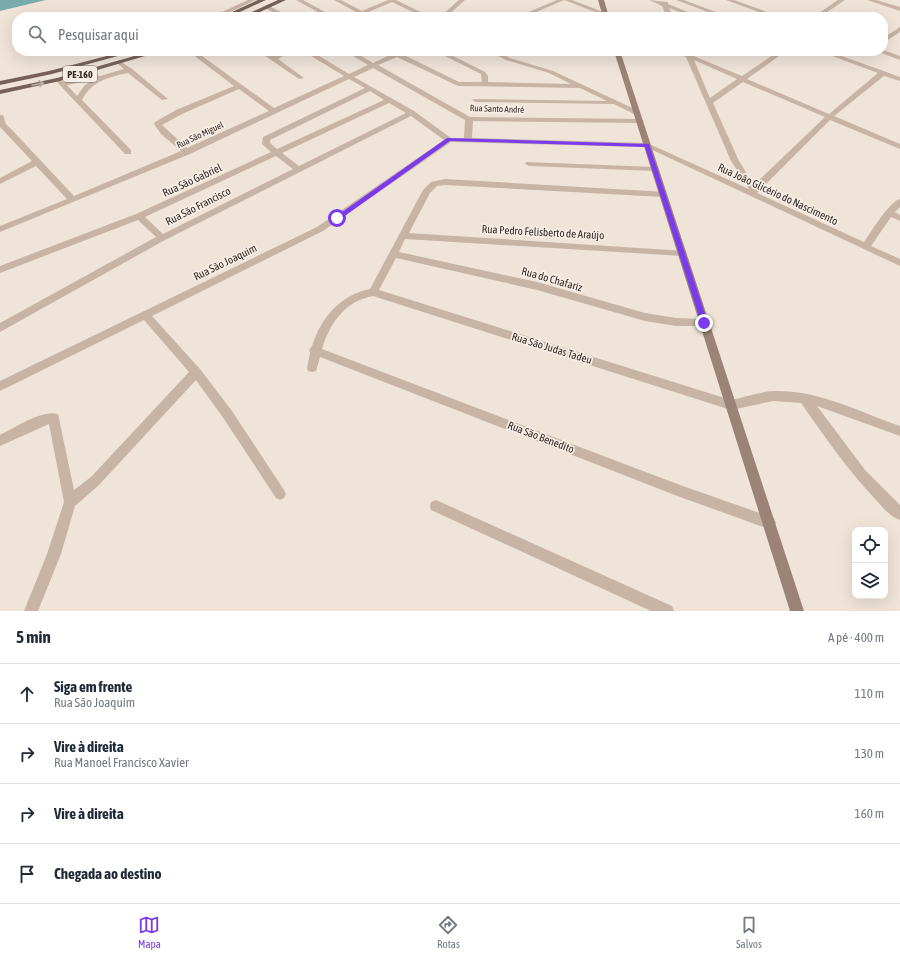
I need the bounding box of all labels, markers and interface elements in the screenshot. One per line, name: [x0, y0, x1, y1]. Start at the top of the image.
search box: [12, 12, 888, 56]
icon: search: [26, 23, 48, 45]
text: Pesquisar aqui: [58, 26, 139, 43]
road number: PE-160: [63, 66, 97, 82]
one-way arrow: [31, 80, 44, 88]
street label: Rua Santo André: [470, 103, 524, 115]
street label: Rua São Miguel: [175, 120, 226, 150]
street label: Rua São Gabriel: [161, 161, 223, 199]
street label: Rua João Glicério do Nascimento: [716, 161, 840, 227]
street label: Rua São Francisco: [164, 184, 232, 228]
route start: [328, 209, 346, 227]
street label: Rua Pedro Felisberto de Araújo: [481, 223, 605, 241]
street label: Rua São Joaquim: [192, 242, 259, 282]
street label: Rua do Chafariz: [520, 265, 584, 293]
route end: [695, 314, 713, 332]
street label: Rua São Judas Tadeu: [511, 330, 593, 366]
street label: Rua São Benedito: [506, 419, 576, 455]
map controls: [852, 527, 888, 599]
button: locate: [852, 527, 888, 563]
button: layers: [852, 563, 888, 599]
text: 5 min: [16, 627, 51, 647]
text: A pé · 400 m: [828, 630, 884, 645]
text: Siga em frente: [54, 678, 132, 695]
icon: ahead: [16, 683, 38, 705]
text: 110 m: [855, 686, 884, 701]
text: Rua São Joaquim: [54, 695, 135, 710]
text: Vire à direita: [54, 738, 124, 755]
icon: right: [16, 743, 38, 765]
text: 130 m: [855, 746, 884, 761]
text: Rua Manoel Francisco Xavier: [54, 755, 189, 770]
icon: right: [16, 803, 38, 825]
text: Vire à direita: [54, 805, 124, 822]
text: 160 m: [855, 806, 884, 821]
icon: arrive: [16, 863, 38, 885]
text: Chegada ao destino: [54, 865, 162, 882]
tab: Mapa: [138, 914, 161, 950]
tab: Rotas: [437, 914, 460, 950]
tab: Salvos: [736, 914, 762, 950]

